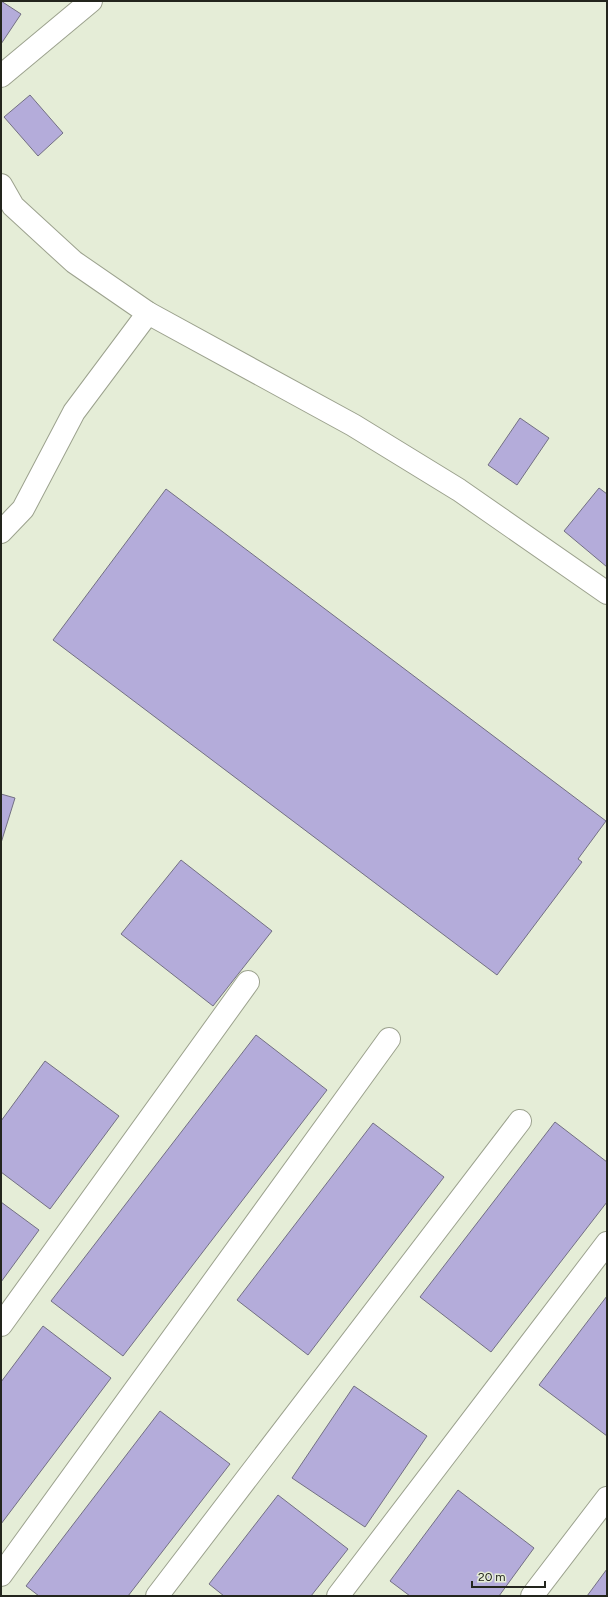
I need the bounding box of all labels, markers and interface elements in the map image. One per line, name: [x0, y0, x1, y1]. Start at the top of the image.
scale bar: [472, 1563, 545, 1589]
text: 20 m: [478, 1570, 506, 1584]

